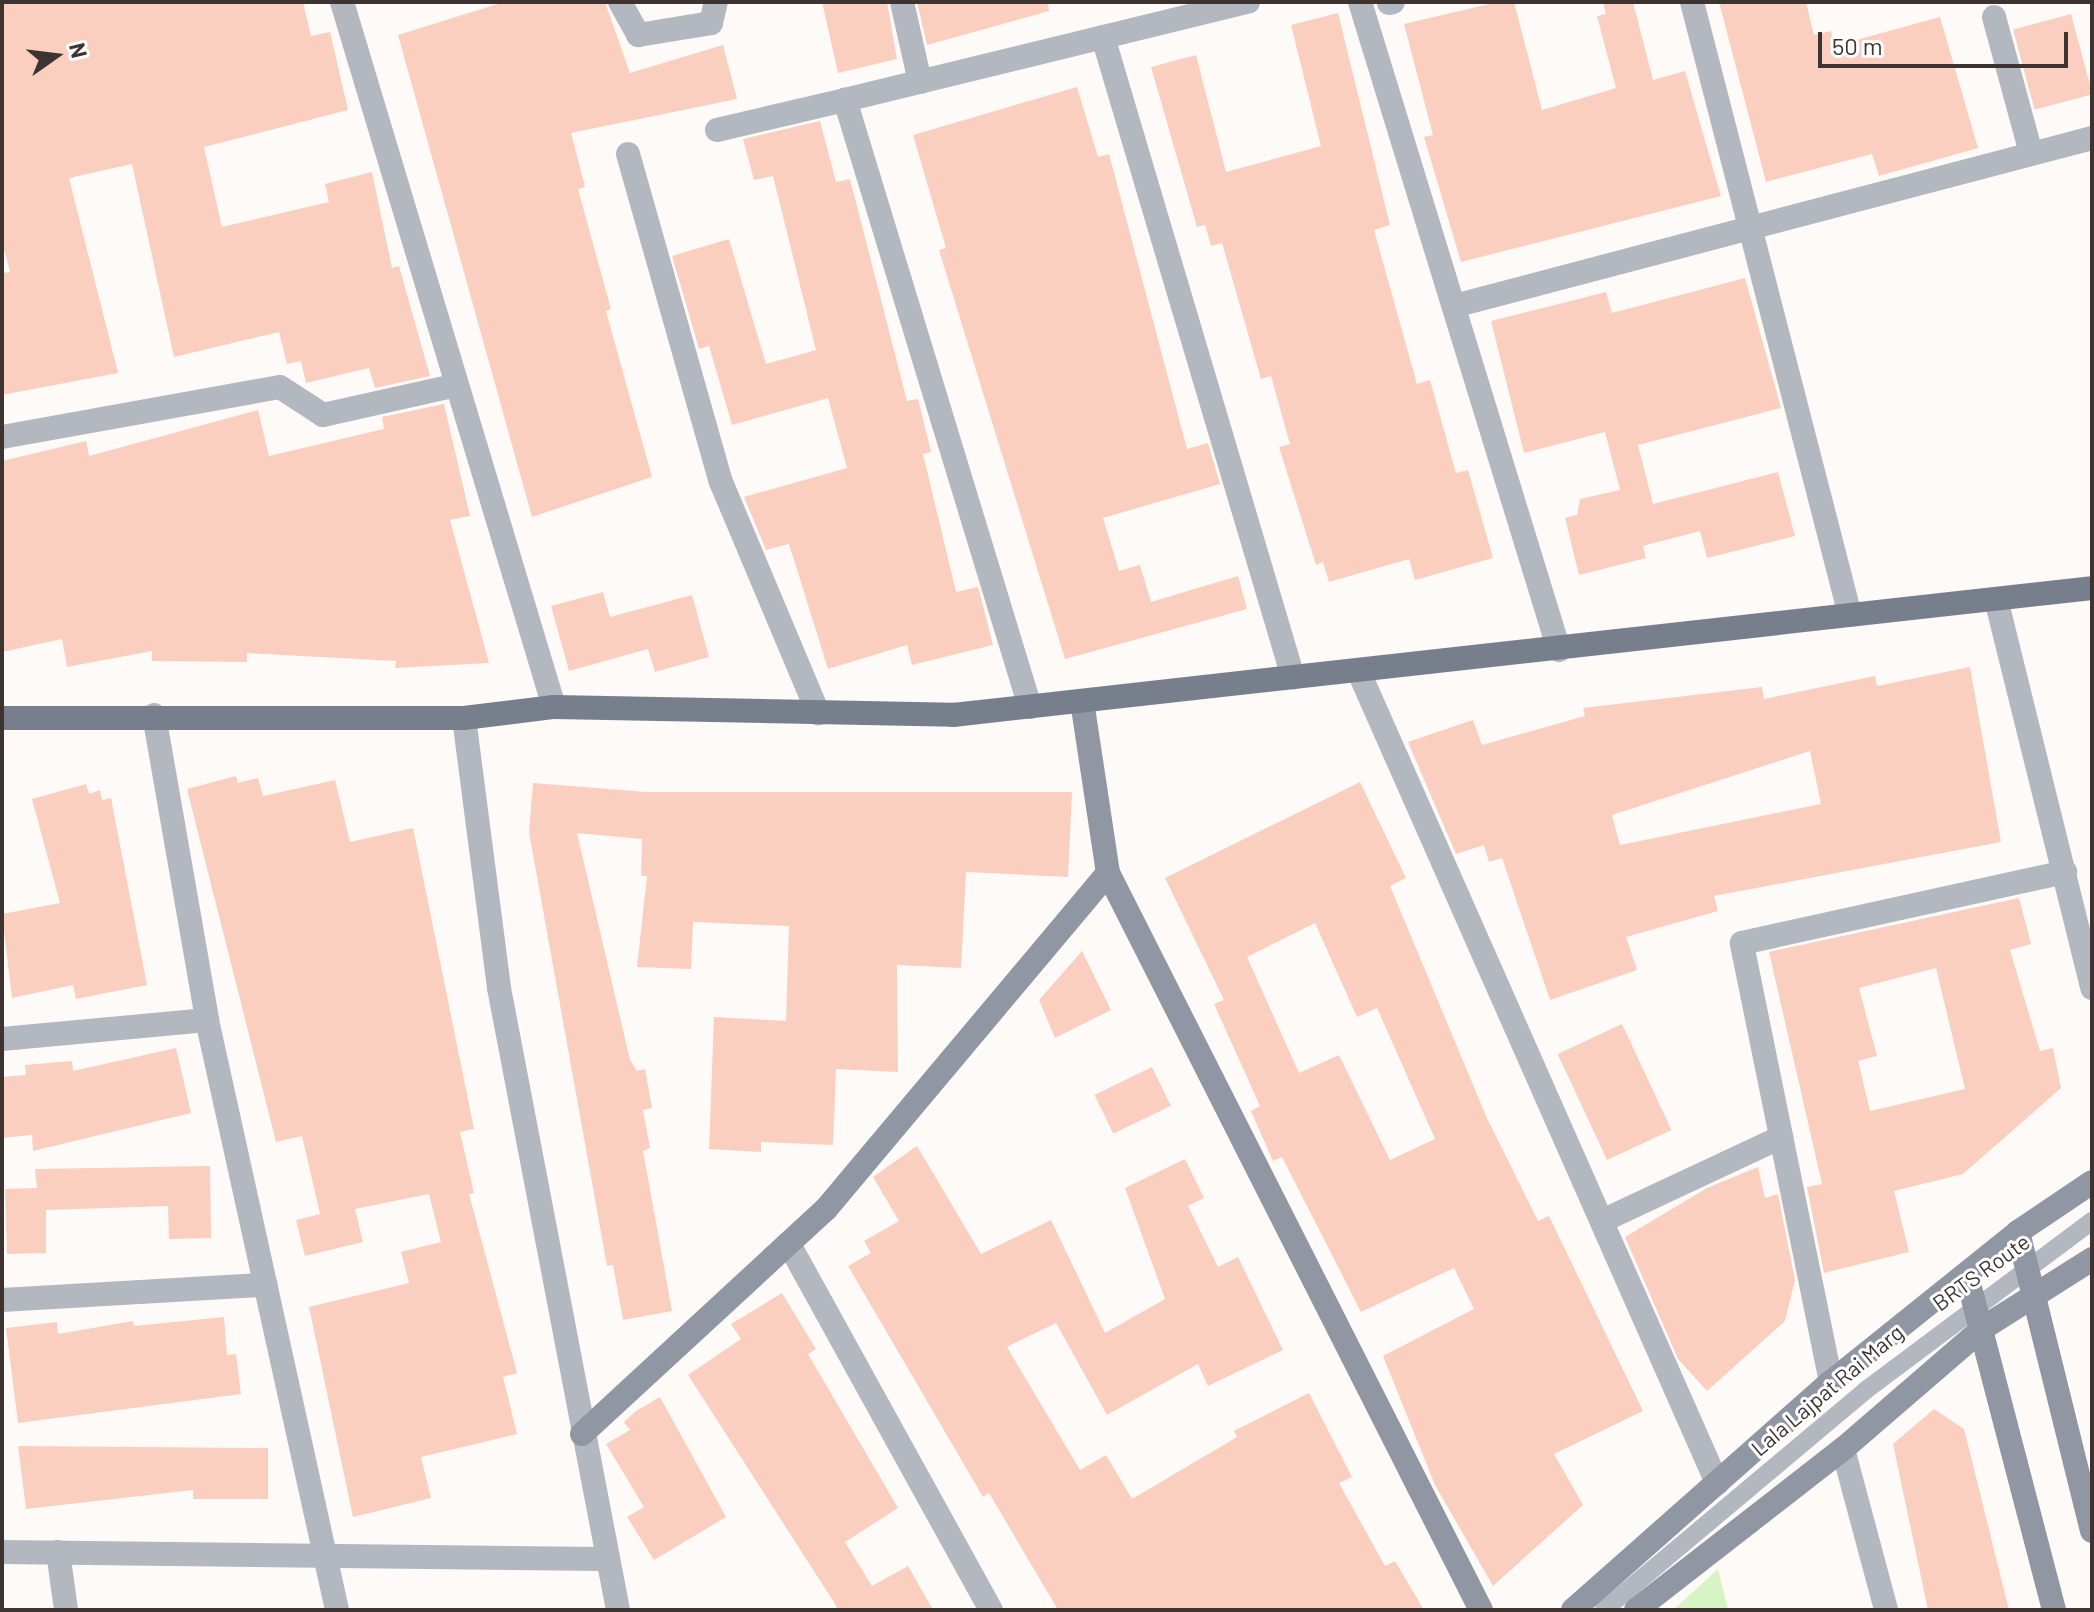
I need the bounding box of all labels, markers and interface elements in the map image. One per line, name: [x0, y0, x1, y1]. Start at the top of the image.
north arrow: [16, 16, 96, 96]
scale bar: [1822, 16, 2072, 66]
text: 50 m: [1832, 31, 1883, 60]
text: N: [65, 40, 94, 60]
street label: BRTS Route: [1927, 1228, 2035, 1316]
street label: Lala Lajpat Rai Marg: [1746, 1319, 1908, 1461]

